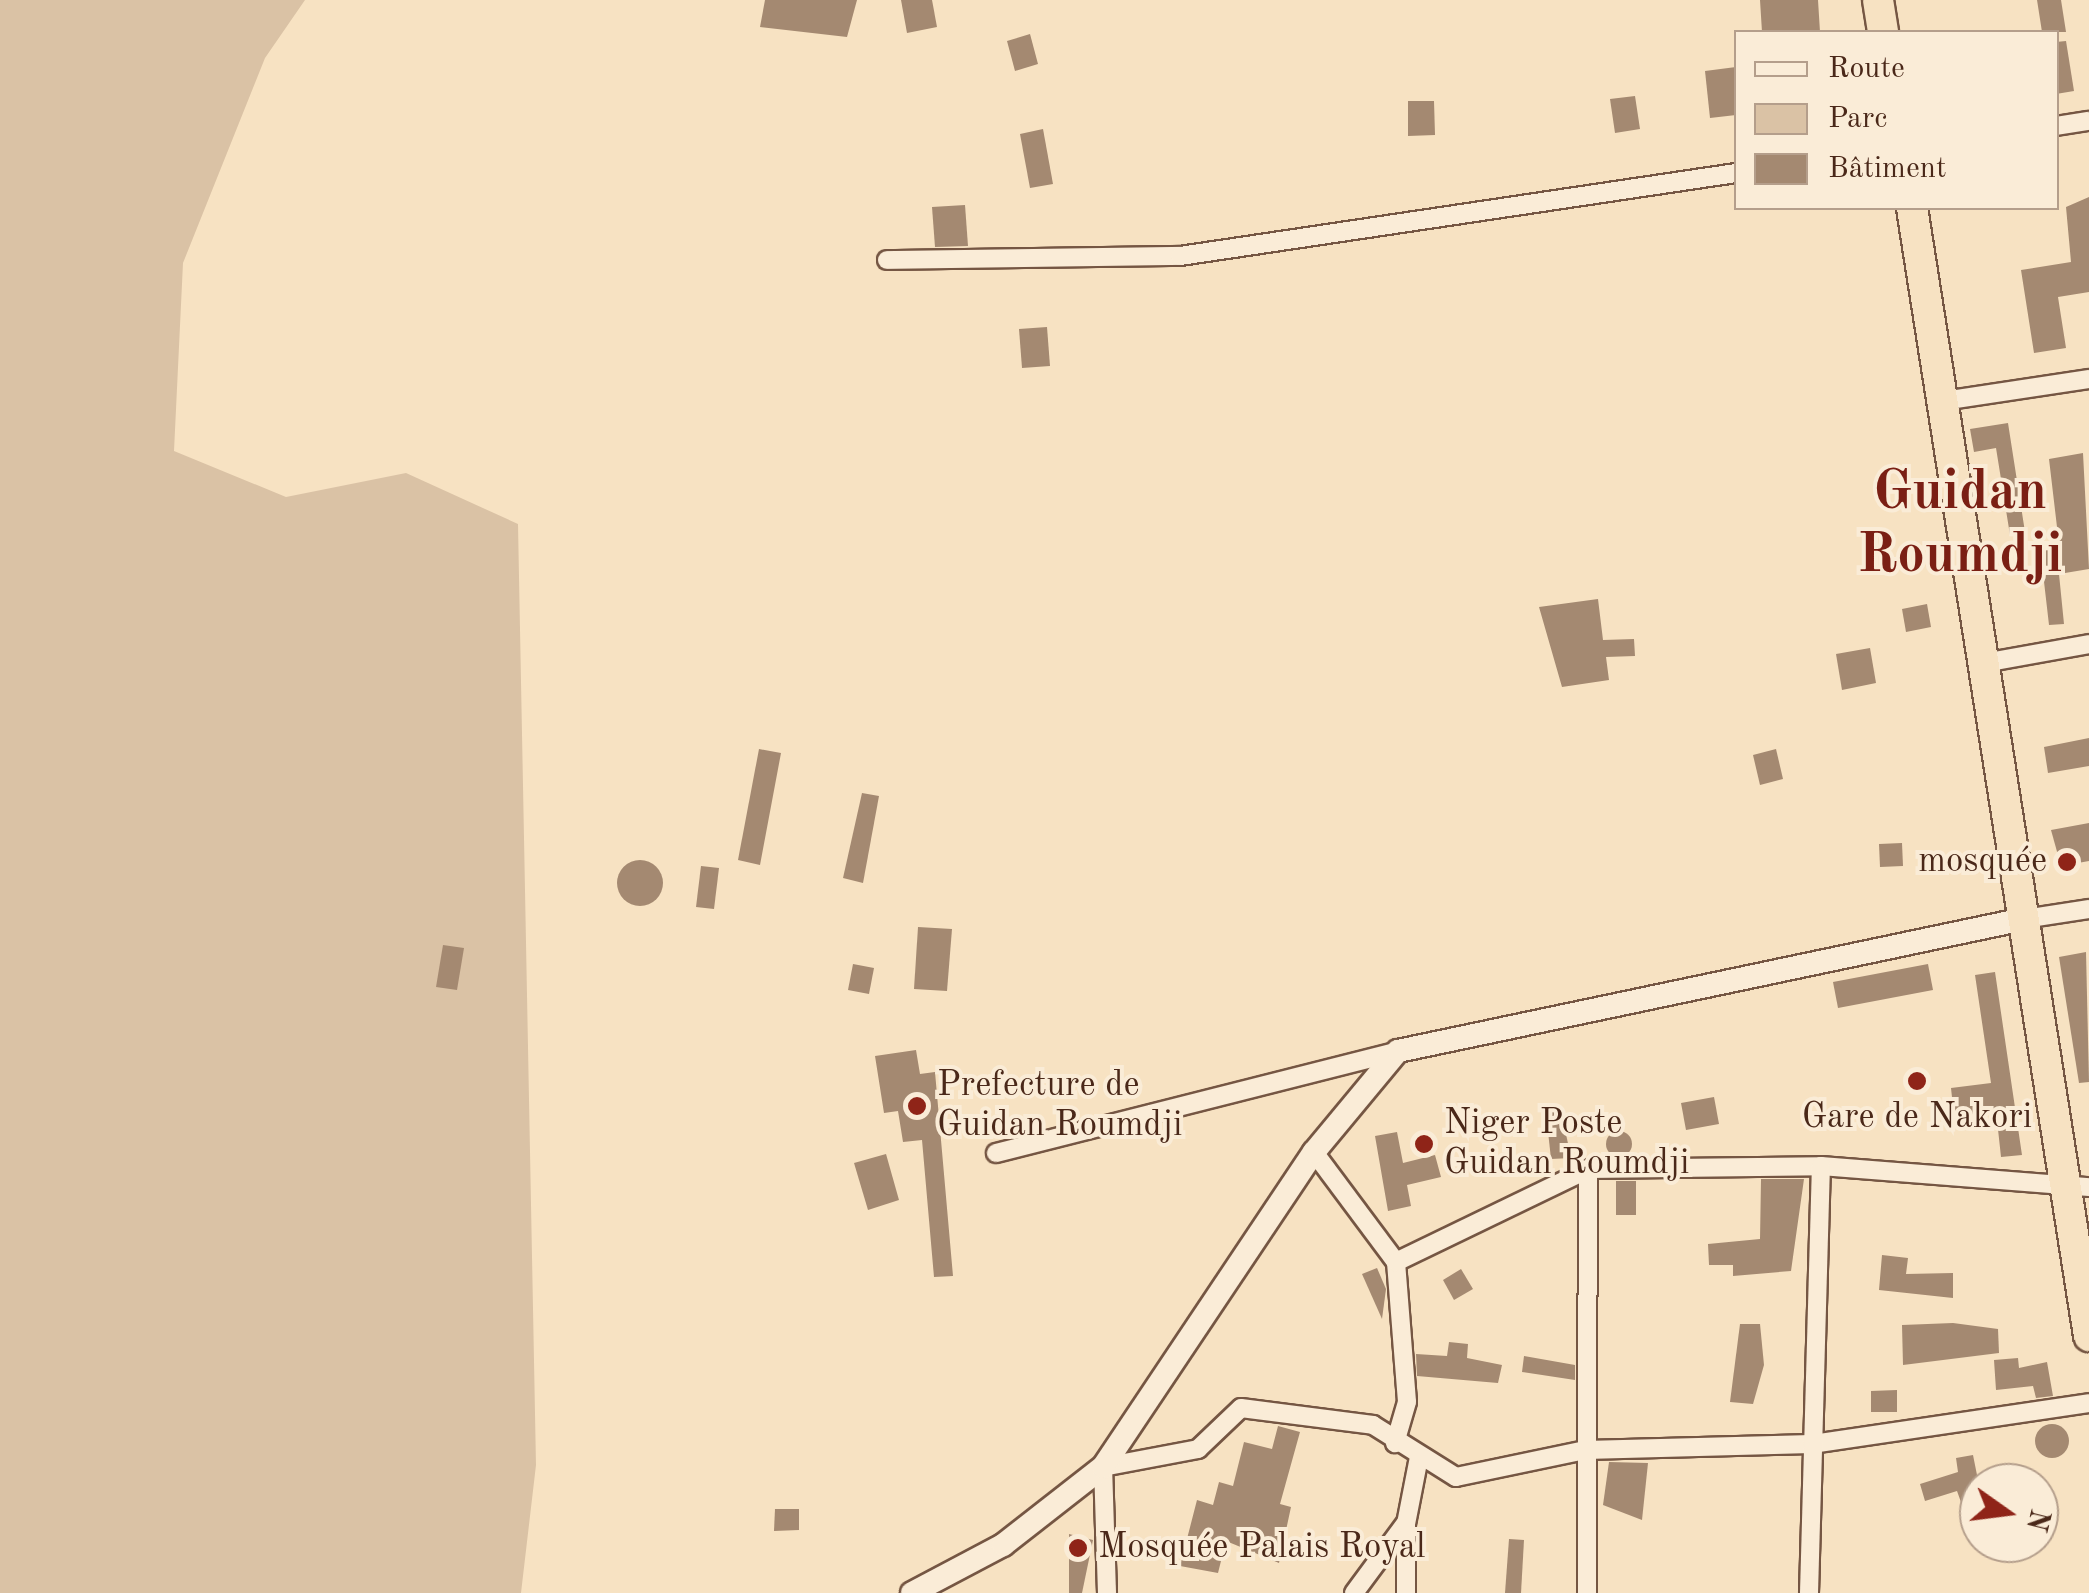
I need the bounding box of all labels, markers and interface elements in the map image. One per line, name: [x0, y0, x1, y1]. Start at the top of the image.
legend: [1734, 30, 2059, 210]
text: Route: [1828, 54, 1905, 84]
text: Parc: [1828, 104, 1887, 134]
text: Bâtiment: [1828, 154, 1946, 184]
district label: Guidan Roumdji: [1857, 460, 2063, 589]
place label: mosquée: [1918, 841, 2047, 883]
marker: mosquée: [2056, 851, 2078, 873]
place label: Prefecture de Guidan Roumdji: [937, 1065, 1182, 1147]
marker: Gare de Nakori: [1906, 1070, 1928, 1092]
marker: Prefecture de Guidan Roumdji: [906, 1095, 928, 1117]
place label: Gare de Nakori: [1802, 1097, 2032, 1139]
place label: Niger Poste Guidan Roumdji: [1444, 1103, 1689, 1185]
marker: Niger Poste Guidan Roumdji: [1413, 1133, 1435, 1155]
north arrow: [1959, 1463, 2059, 1563]
text: N: [2020, 1506, 2052, 1534]
place label: Mosquée Palais Royal: [1098, 1527, 1425, 1569]
marker: Mosquée Palais Royal: [1067, 1537, 1089, 1559]

